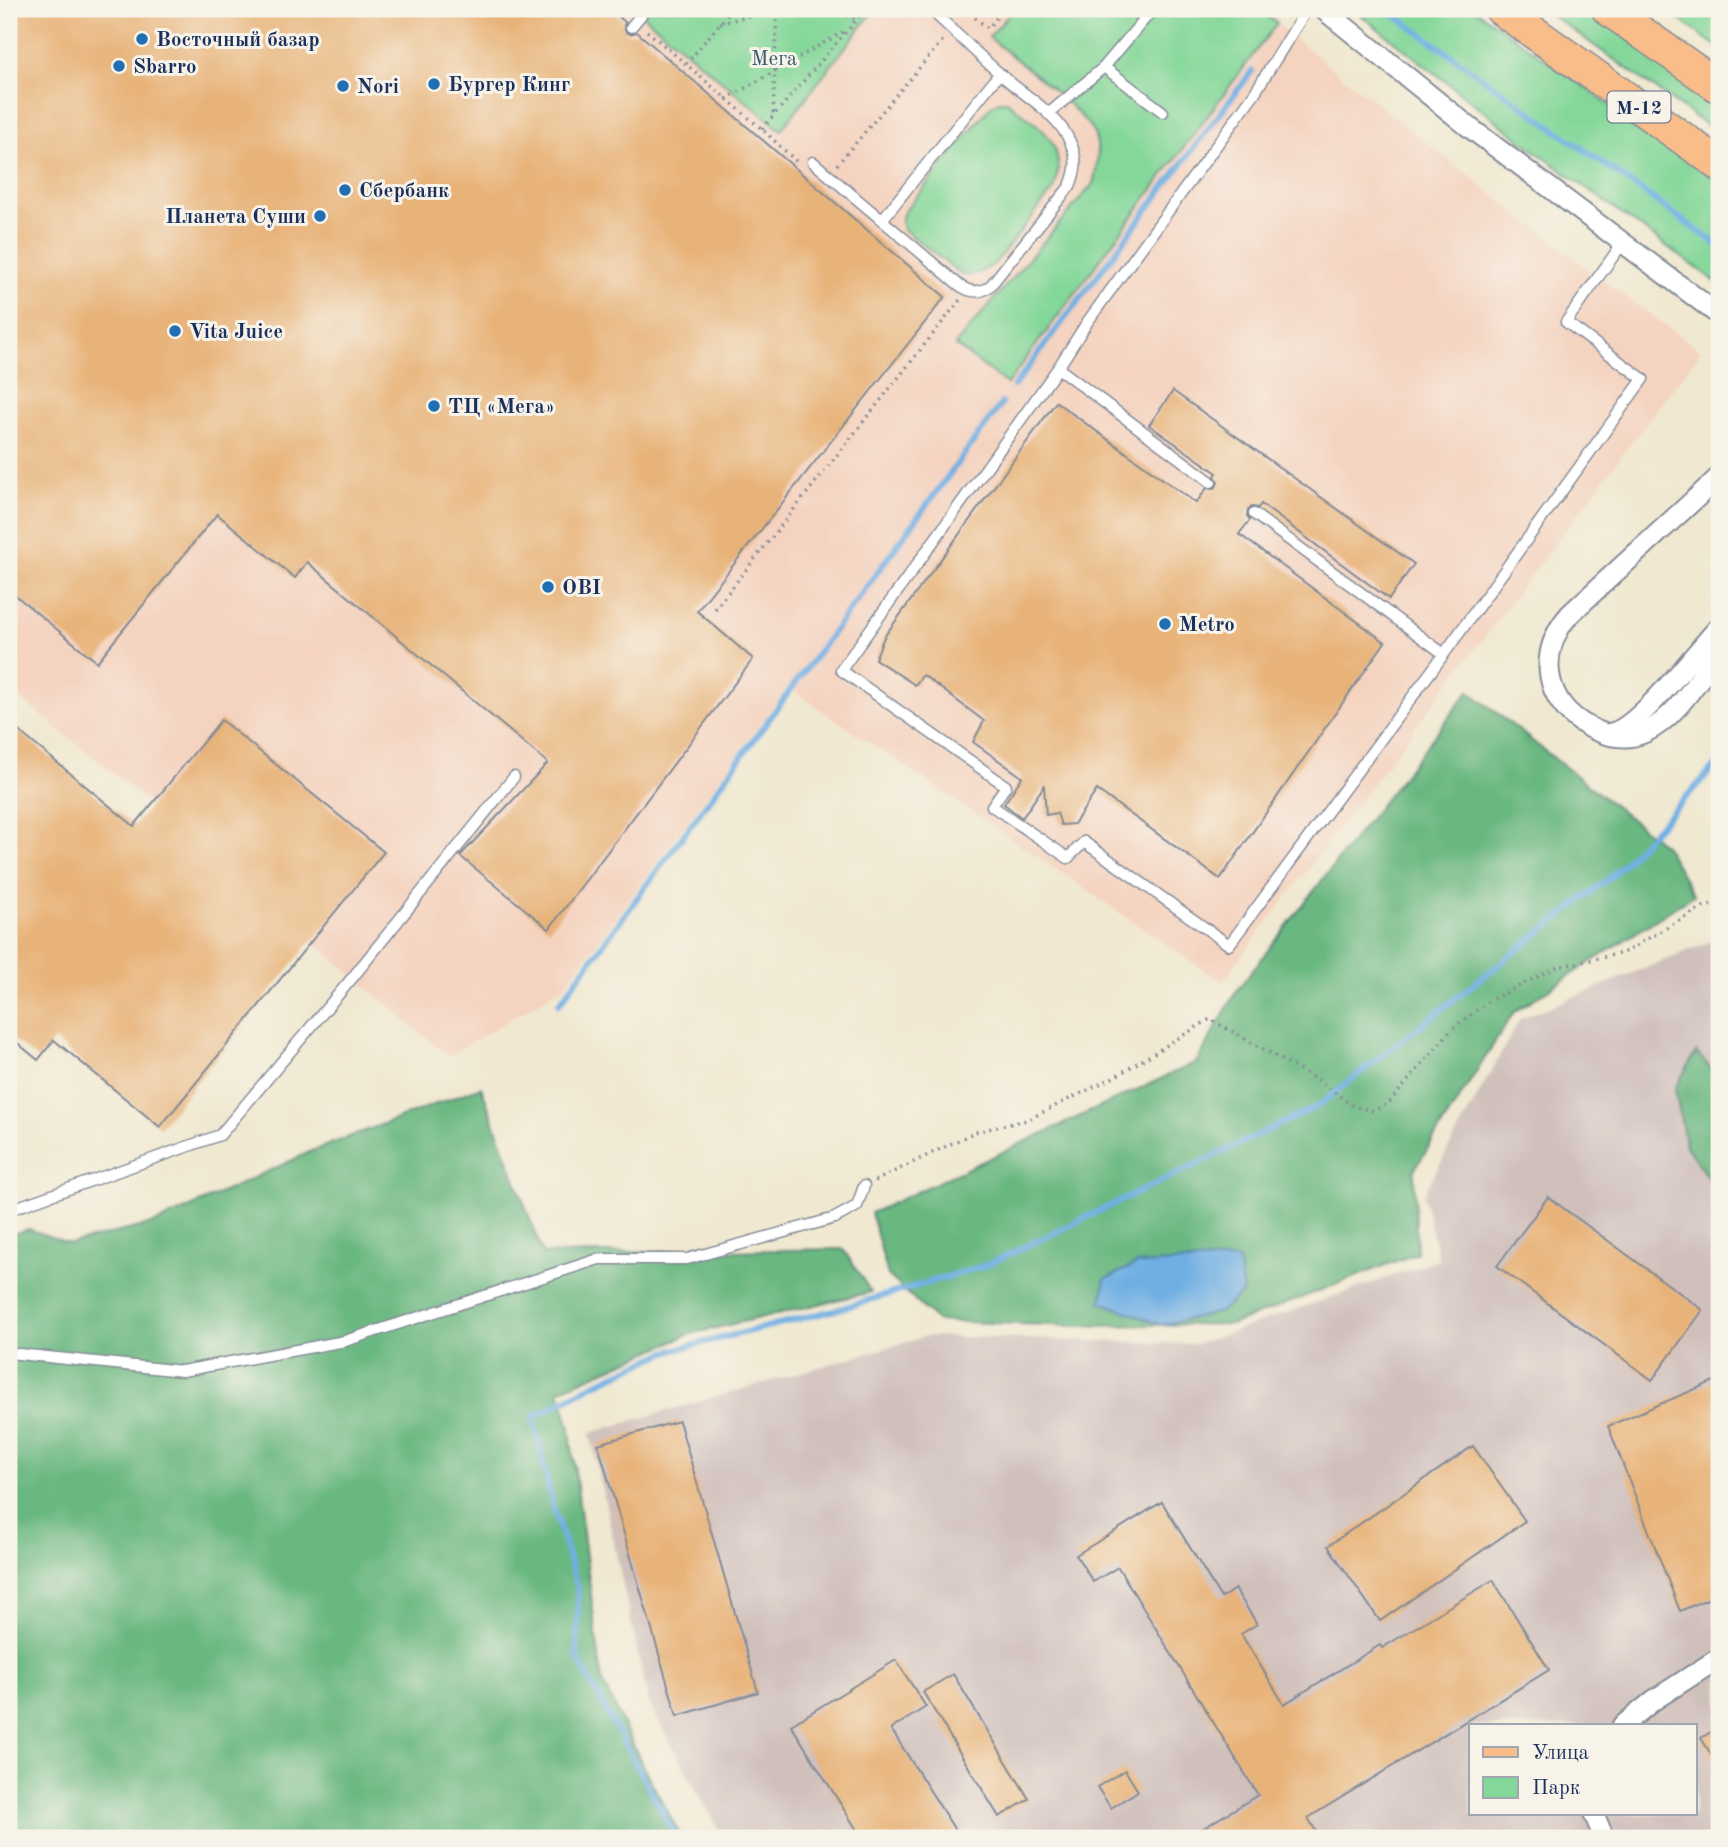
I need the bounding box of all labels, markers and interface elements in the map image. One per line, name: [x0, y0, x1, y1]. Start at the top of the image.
place label: Восточный базар: [156, 30, 320, 51]
marker: Восточный базар: [134, 31, 150, 47]
park label: Мега: [751, 49, 797, 70]
place label: Sbarro: [133, 57, 197, 78]
marker: Sbarro: [111, 58, 127, 74]
place label: Бургер Кинг: [448, 75, 570, 96]
marker: Бургер Кинг: [426, 76, 442, 92]
place label: Nori: [357, 77, 399, 98]
marker: Nori: [335, 78, 351, 94]
road number: М-12: [1608, 92, 1670, 122]
place label: Сбербанк: [359, 181, 449, 202]
marker: Сбербанк: [337, 182, 353, 198]
place label: Планета Суши: [165, 207, 306, 228]
marker: Планета Суши: [312, 208, 328, 224]
place label: Vita Juice: [189, 322, 283, 343]
marker: Vita Juice: [167, 323, 183, 339]
place label: ТЦ «Мега»: [448, 397, 555, 418]
marker: ТЦ «Мега»: [426, 398, 442, 414]
place label: OBI: [562, 578, 601, 599]
marker: OBI: [540, 579, 556, 595]
place label: Metro: [1179, 615, 1235, 636]
marker: Metro: [1157, 616, 1173, 632]
legend: [1469, 1724, 1696, 1815]
text: Улица: [1532, 1743, 1589, 1764]
text: Парк: [1532, 1778, 1581, 1799]

